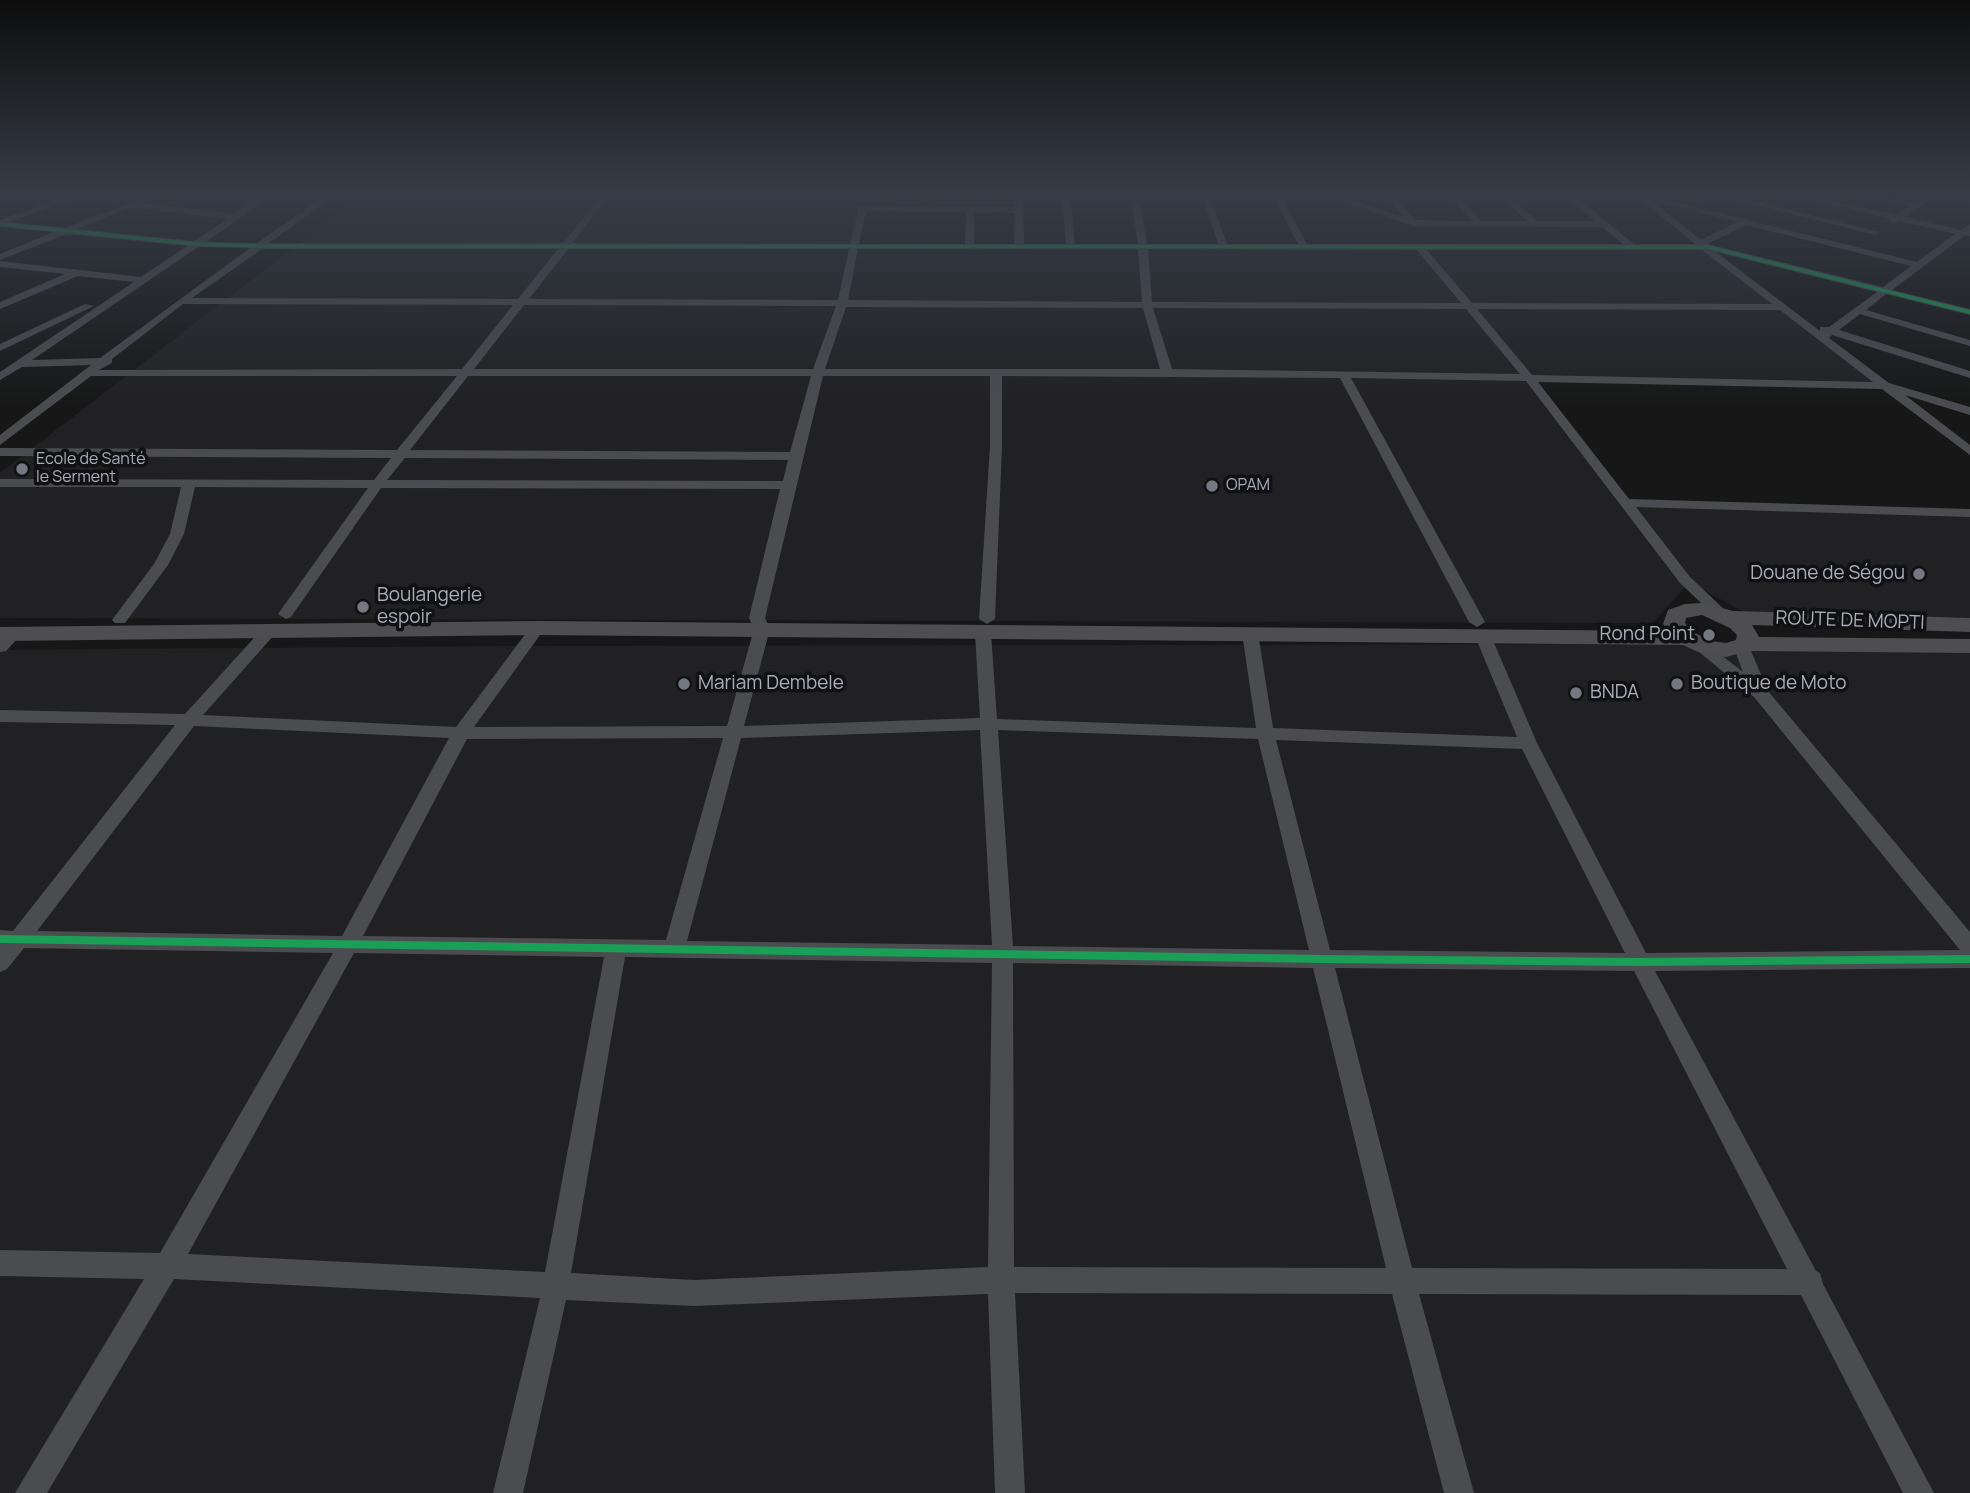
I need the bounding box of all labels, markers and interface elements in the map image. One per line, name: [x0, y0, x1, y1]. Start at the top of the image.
place label: Ecole de Santé le Serment: [36, 450, 146, 488]
marker: Ecole de Santé le Serment: [14, 461, 30, 477]
place label: OPAM: [1226, 476, 1270, 496]
marker: OPAM: [1204, 478, 1220, 494]
place label: Douane de Ségou: [1750, 563, 1905, 585]
marker: Douane de Ségou: [1911, 566, 1927, 582]
place label: Boulangerie espoir: [377, 585, 482, 629]
marker: Boulangerie espoir: [355, 599, 371, 615]
street label: ROUTE DE MOPTI: [1775, 607, 1925, 635]
place label: Rond Point: [1600, 624, 1695, 646]
marker: Rond Point: [1701, 627, 1717, 643]
place label: Mariam Dembele: [698, 673, 844, 695]
place label: Boutique de Moto: [1691, 673, 1847, 695]
marker: Mariam Dembele: [676, 676, 692, 692]
marker: Boutique de Moto: [1669, 676, 1685, 692]
place label: BNDA: [1590, 682, 1639, 704]
marker: BNDA: [1568, 685, 1584, 701]

